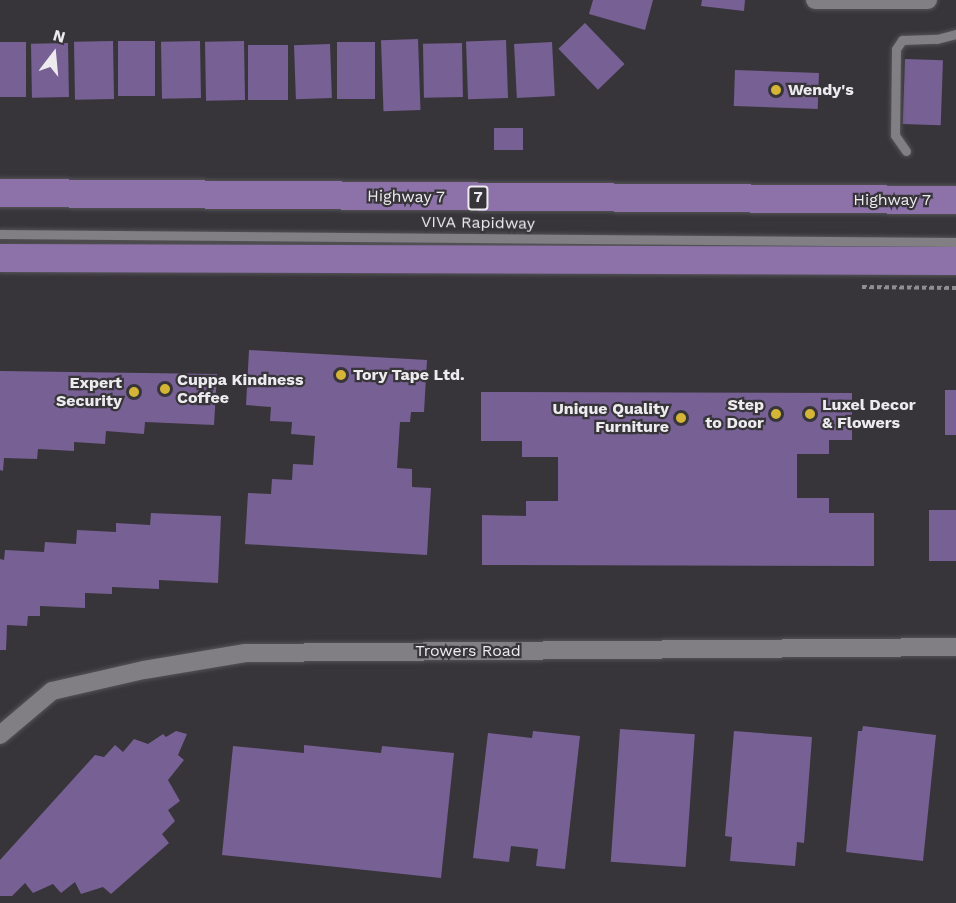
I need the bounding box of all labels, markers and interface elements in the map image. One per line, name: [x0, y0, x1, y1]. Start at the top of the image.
north arrow: [24, 24, 84, 84]
text: N: [51, 25, 67, 47]
place label: Wendy's: [788, 80, 854, 100]
marker: Wendy's: [769, 83, 783, 97]
road number: 7: [466, 186, 490, 210]
street label: Highway 7: [366, 187, 446, 207]
street label: Highway 7: [853, 190, 931, 210]
street label: VIVA Rapidway: [421, 212, 535, 234]
place label: Tory Tape Ltd.: [353, 365, 465, 385]
marker: Tory Tape Ltd.: [334, 368, 348, 382]
place label: Cuppa Kindness Coffee: [177, 370, 304, 408]
place label: Expert Security: [56, 373, 122, 411]
marker: Cuppa Kindness Coffee: [158, 382, 172, 396]
marker: Expert Security: [127, 385, 141, 399]
place label: Step to Door: [705, 395, 764, 433]
place label: Luxel Decor & Flowers: [822, 395, 916, 433]
place label: Unique Quality Furniture: [552, 399, 669, 437]
marker: Step to Door: [769, 407, 783, 421]
marker: Luxel Decor & Flowers: [803, 407, 817, 421]
marker: Unique Quality Furniture: [674, 411, 688, 425]
street label: Trowers Road: [415, 641, 521, 661]

